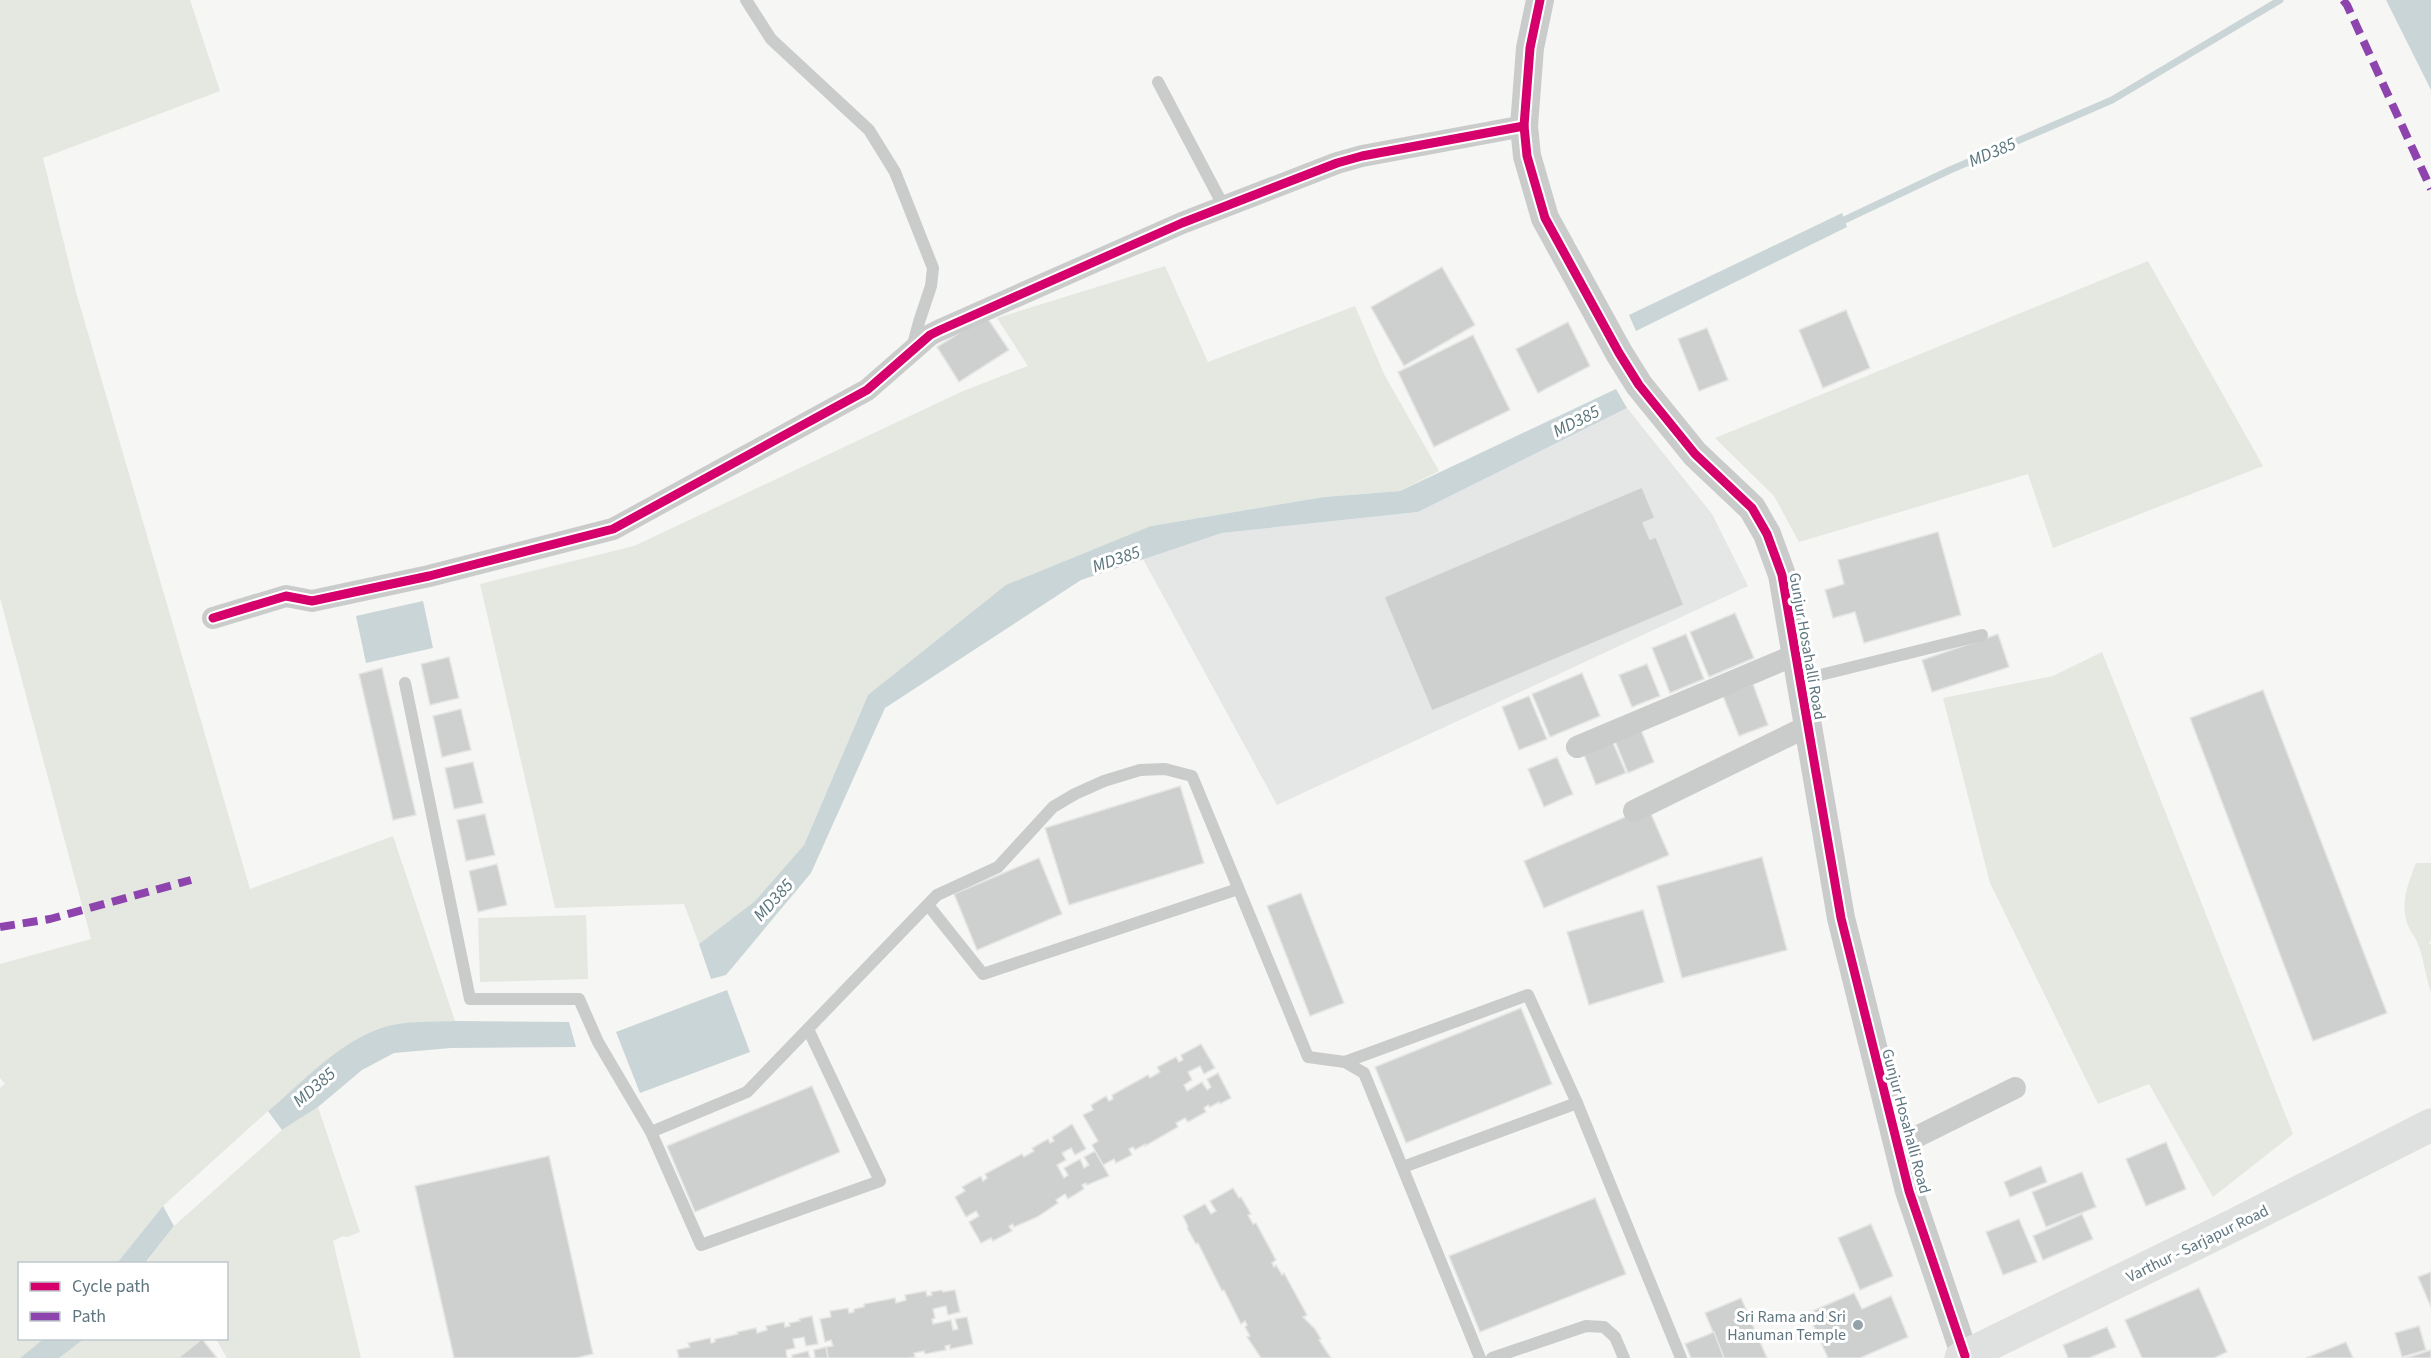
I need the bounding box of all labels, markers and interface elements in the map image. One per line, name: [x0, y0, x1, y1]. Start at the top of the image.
water label: MD385: [1965, 131, 2020, 174]
water label: MD385: [1549, 399, 1604, 444]
water label: MD385: [1089, 540, 1144, 579]
street label: Gunjur Hosahalli Road: [1783, 571, 1831, 721]
water label: MD385: [748, 873, 799, 927]
street label: Gunjur Hosahalli Road: [1876, 1046, 1936, 1196]
water label: MD385: [288, 1062, 341, 1113]
street label: Varthur - Sarjapur Road: [2122, 1200, 2272, 1288]
legend: [18, 1262, 228, 1340]
text: Cycle path: [72, 1274, 150, 1299]
text: Path: [72, 1304, 106, 1329]
place label: Sri Rama and Sri Hanuman Temple: [1727, 1306, 1846, 1346]
marker: Sri Rama and Sri Hanuman Temple: [1851, 1318, 1865, 1332]

